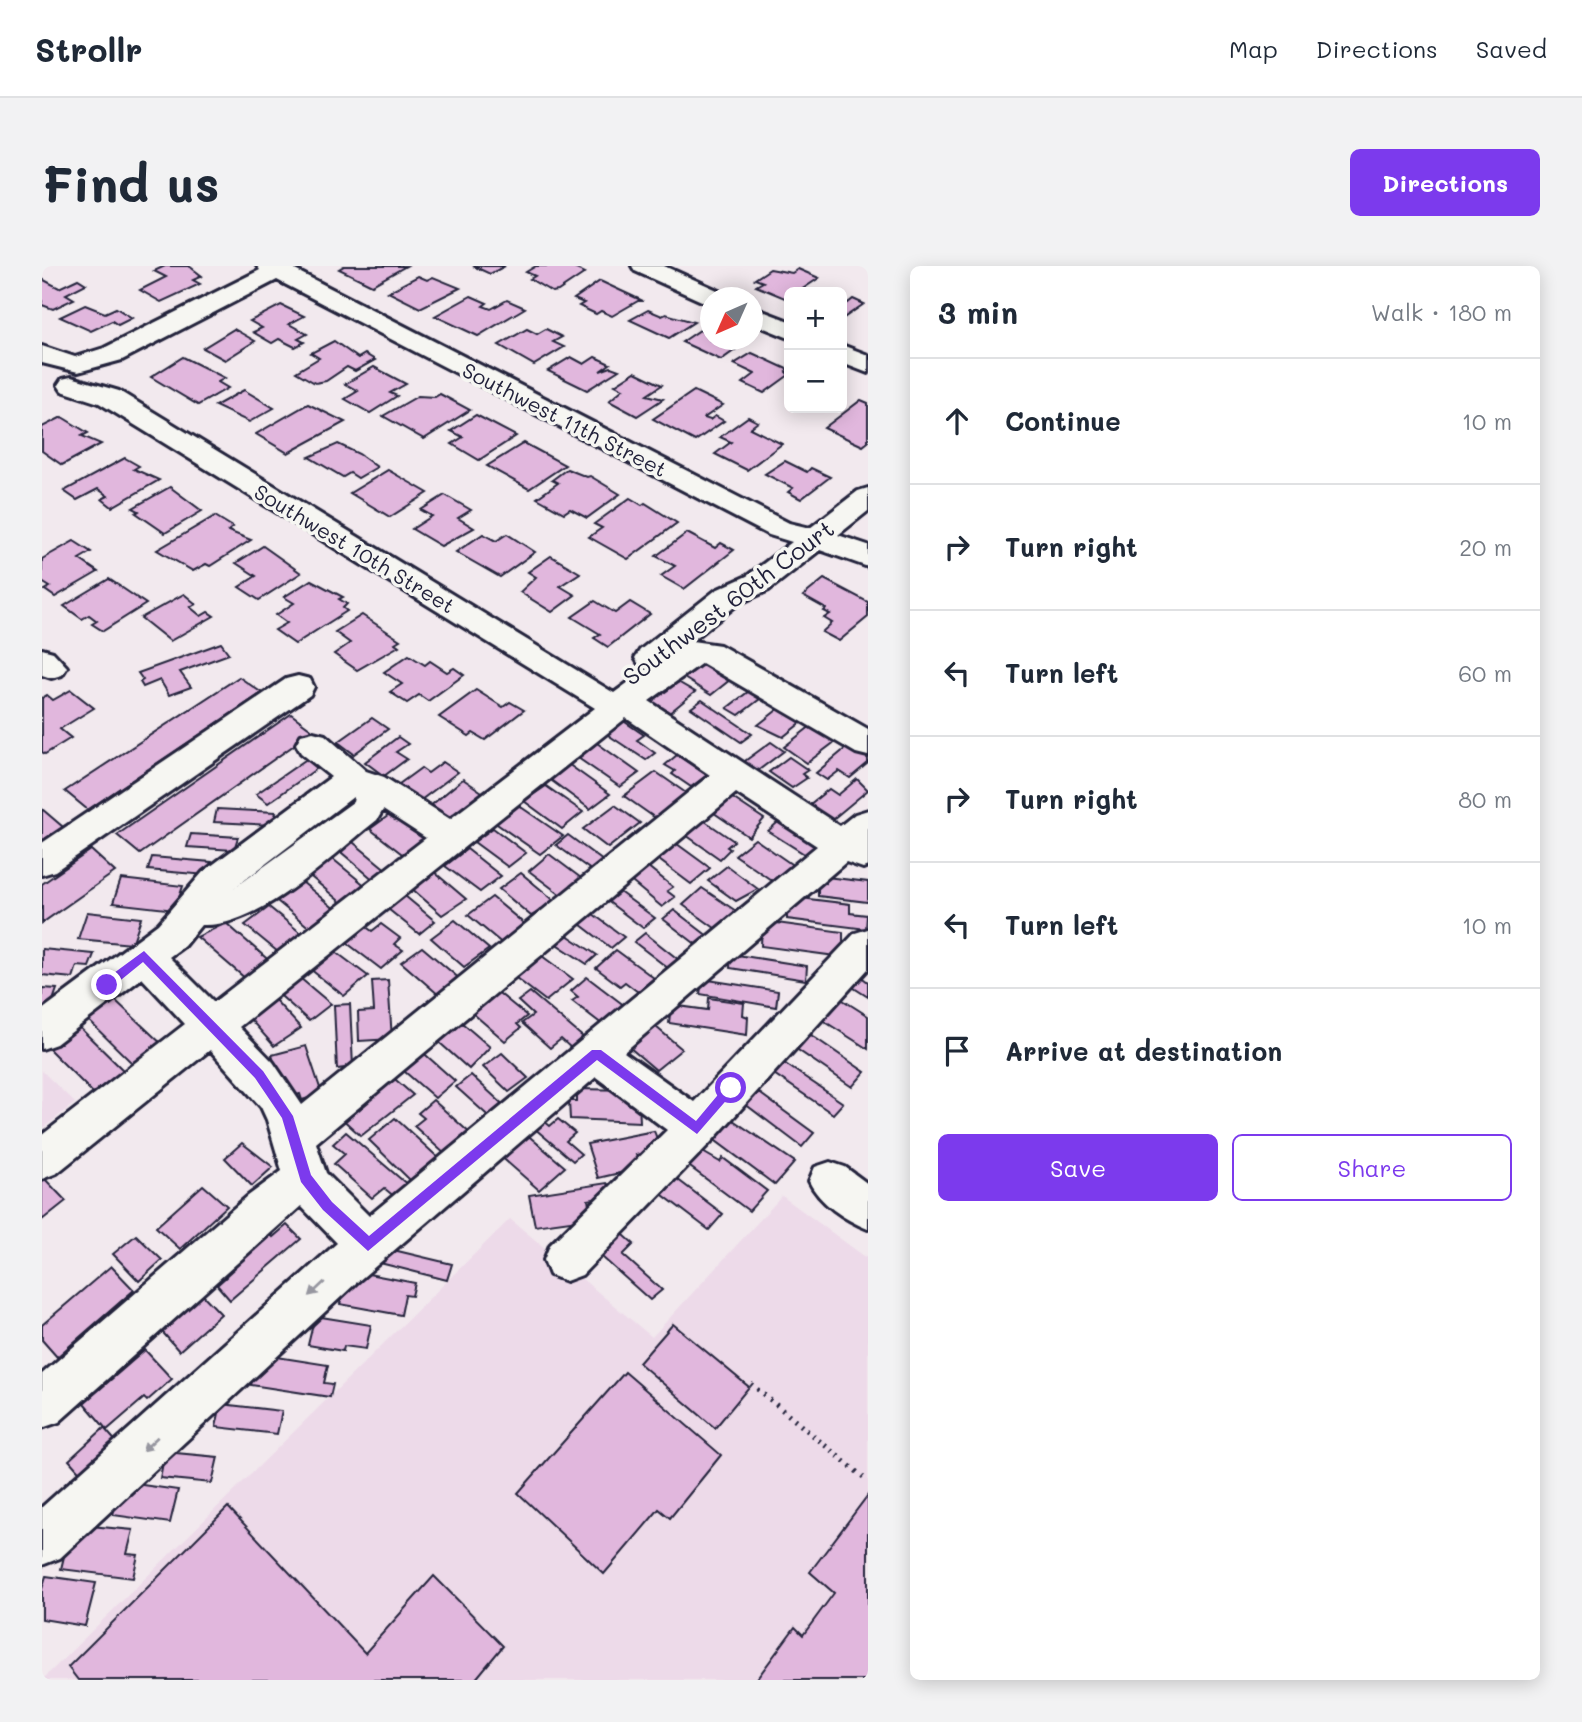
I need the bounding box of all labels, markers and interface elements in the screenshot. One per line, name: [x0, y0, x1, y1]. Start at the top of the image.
text: Strollr: [35, 27, 143, 70]
text: Map: [1229, 33, 1278, 64]
text: Directions: [1316, 33, 1438, 64]
text: Saved: [1476, 33, 1547, 64]
button: Directions: [1350, 149, 1540, 216]
text: Find us: [42, 151, 220, 214]
north arrow: [700, 287, 763, 350]
map controls: [784, 287, 847, 413]
button: +: [784, 287, 847, 350]
text: 3 min: [938, 292, 1018, 332]
text: Walk · 180 m: [1371, 297, 1512, 327]
button: −: [784, 350, 847, 413]
street label: Southwest 11th Street: [458, 356, 672, 482]
icon: ahead: [938, 402, 976, 440]
text: Continue: [1005, 404, 1121, 438]
text: 10 m: [1462, 406, 1512, 436]
street label: Southwest 10th Street: [250, 477, 460, 619]
street label: Southwest 60th Court: [616, 512, 840, 692]
icon: right: [938, 528, 976, 566]
text: Turn right: [1005, 530, 1138, 564]
text: 20 m: [1459, 532, 1512, 562]
icon: left: [938, 654, 976, 692]
text: Turn left: [1005, 656, 1118, 690]
text: 60 m: [1458, 658, 1512, 688]
icon: right: [938, 780, 976, 818]
text: Turn right: [1005, 782, 1138, 816]
text: 80 m: [1458, 784, 1512, 814]
icon: left: [938, 906, 976, 944]
text: Turn left: [1005, 908, 1118, 942]
text: 10 m: [1462, 910, 1512, 940]
route end: [91, 969, 122, 1000]
icon: arrive: [938, 1032, 976, 1070]
text: Arrive at destination: [1005, 1034, 1282, 1068]
route start: [715, 1072, 746, 1103]
button: Save: [938, 1134, 1218, 1201]
button: Share: [1232, 1134, 1512, 1201]
one-way arrow: [309, 1281, 326, 1297]
one-way arrow: [141, 1436, 159, 1452]

